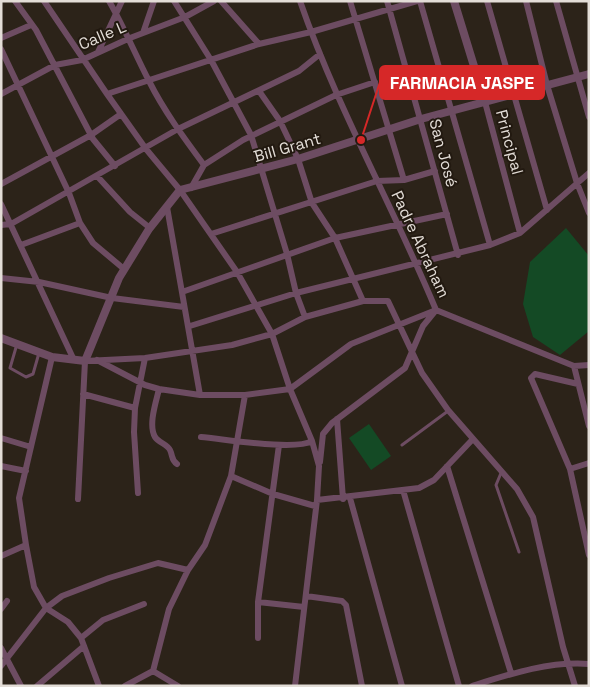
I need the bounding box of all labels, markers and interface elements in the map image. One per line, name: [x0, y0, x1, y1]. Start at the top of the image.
street label: Calle L: [75, 16, 129, 55]
callout: FARMACIA JASPE: [380, 66, 544, 99]
text: FARMACIA JASPE: [390, 71, 534, 94]
street label: Principal: [491, 107, 528, 177]
street label: San José: [424, 117, 463, 190]
street label: Bill Grant: [251, 128, 323, 167]
street label: Padre Abraham: [387, 187, 455, 301]

